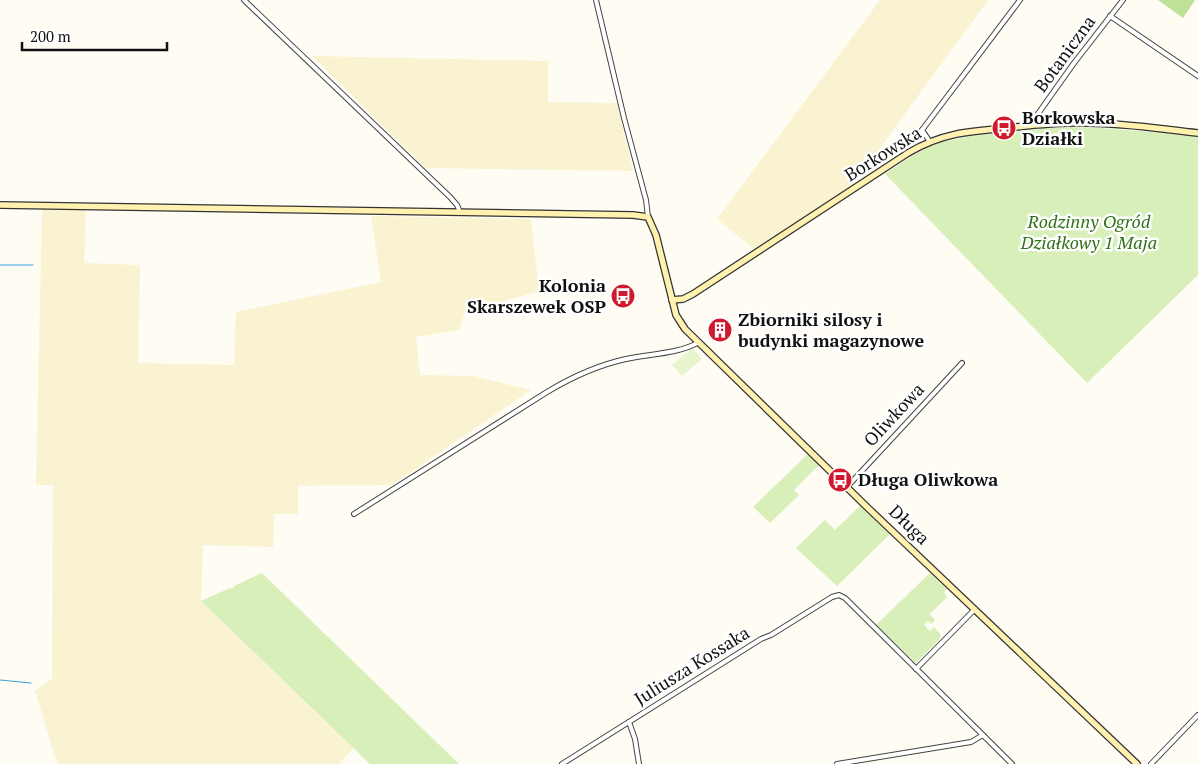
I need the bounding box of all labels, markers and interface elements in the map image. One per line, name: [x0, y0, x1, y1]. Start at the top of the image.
street label: Botaniczna: [1028, 10, 1100, 97]
scale bar: [22, 20, 168, 52]
text: 200 m: [30, 26, 71, 46]
place label: Borkowska Działki: [1022, 105, 1116, 150]
bus stop icon: Borkowska Działki: [991, 115, 1017, 141]
street label: Borkowska: [840, 120, 925, 186]
park label: Rodzinny Ogród Działkowy 1 Maja: [1020, 209, 1157, 254]
place label: Kolonia Skarszewek OSP: [467, 273, 606, 318]
bus stop icon: Kolonia Skarszewek OSP: [610, 283, 636, 309]
place label: Zbiorniki silosy i budynki magazynowe: [737, 307, 924, 352]
building icon: Zbiorniki silosy i budynki magazynowe: [707, 317, 733, 343]
street label: Oliwkowa: [858, 378, 929, 451]
bus stop icon: Długa Oliwkowa: [827, 467, 853, 493]
place label: Długa Oliwkowa: [858, 467, 998, 491]
street label: Długa: [884, 499, 935, 549]
street label: Juliusza Kossaka: [629, 620, 754, 710]

